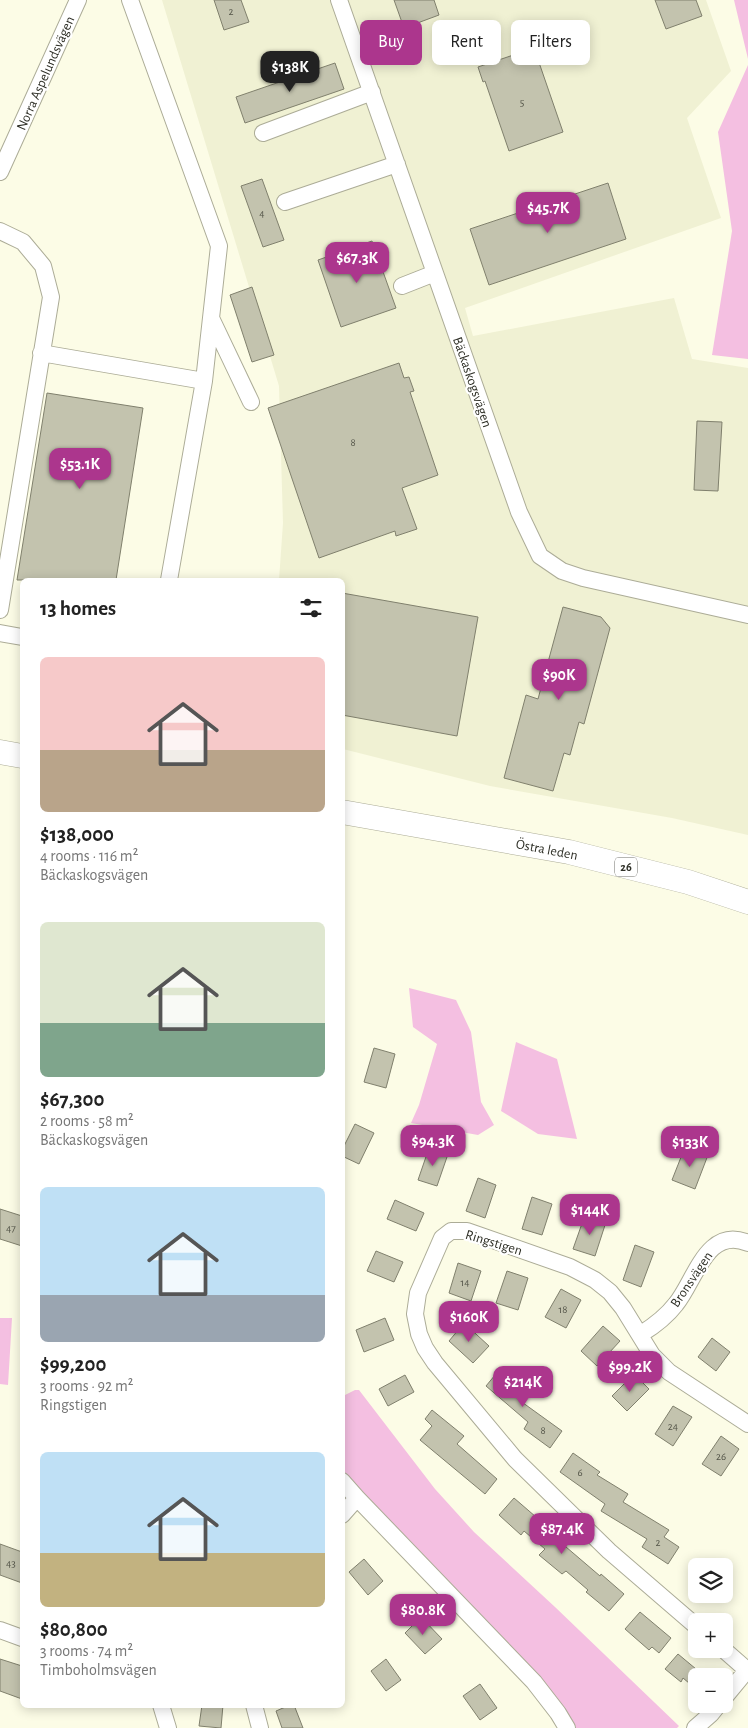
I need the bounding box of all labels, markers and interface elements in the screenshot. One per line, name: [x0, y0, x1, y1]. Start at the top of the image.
house number: 2: [228, 6, 234, 17]
street label: Norra Aspelundsvägen: [14, 14, 77, 133]
chip: Buy: [360, 20, 422, 65]
chip: Rent: [432, 20, 501, 65]
chip: Filters: [511, 20, 590, 65]
pin: $138K: [255, 51, 325, 93]
text: $138K: [271, 59, 309, 75]
house number: 5: [520, 97, 525, 108]
pin: $45.7K: [507, 192, 589, 234]
text: $45.7K: [527, 200, 569, 216]
house number: 4: [259, 208, 265, 219]
pin: $67.3K: [316, 242, 398, 284]
text: $67.3K: [336, 250, 378, 266]
street label: Bäckaskogsvägen: [450, 335, 494, 429]
house number: 8: [350, 437, 356, 448]
pin: $53.1K: [39, 448, 121, 490]
text: $53.1K: [60, 456, 100, 472]
icon: filters: [297, 594, 325, 622]
text: 13 homes: [40, 598, 116, 619]
pin: $90K: [529, 658, 589, 701]
text: $90K: [543, 667, 575, 683]
icon: home: [138, 689, 228, 779]
text: $138,000: [40, 824, 114, 845]
street label: Östra leden: [515, 834, 579, 863]
text: 4 rooms · 116 m²: [40, 848, 138, 864]
road number: 26: [615, 858, 637, 876]
text: Bäckaskogsvägen: [40, 867, 148, 883]
icon: home: [138, 954, 228, 1044]
text: $67,300: [40, 1089, 104, 1110]
text: 2 rooms · 58 m²: [40, 1113, 134, 1129]
pin: $94.3K: [392, 1124, 474, 1167]
pin: $133K: [655, 1126, 725, 1168]
text: Bäckaskogsvägen: [40, 1132, 148, 1148]
text: $94.3K: [412, 1133, 454, 1149]
text: $133K: [672, 1134, 708, 1150]
pin: $144K: [555, 1194, 625, 1236]
text: $144K: [571, 1202, 609, 1218]
icon: home: [138, 1219, 228, 1309]
house number: 47: [6, 1223, 16, 1234]
street label: Ringstigen: [464, 1228, 524, 1258]
street label: Bronsvägen: [668, 1249, 715, 1310]
house number: 14: [460, 1277, 470, 1288]
pin: $160K: [434, 1300, 504, 1343]
house number: 18: [559, 1304, 568, 1315]
text: $160K: [450, 1309, 488, 1325]
pin: $99.2K: [589, 1350, 671, 1393]
text: $99,200: [40, 1354, 106, 1375]
text: $99.2K: [608, 1359, 652, 1375]
pin: $214K: [488, 1366, 558, 1408]
text: $214K: [504, 1374, 542, 1390]
text: 3 rooms · 92 m²: [40, 1378, 133, 1394]
text: Ringstigen: [40, 1397, 107, 1413]
house number: 24: [668, 1421, 678, 1432]
house number: 8: [540, 1425, 546, 1436]
house number: 26: [716, 1451, 726, 1462]
house number: 6: [577, 1467, 583, 1478]
icon: home: [138, 1484, 228, 1574]
pin: $87.4K: [521, 1512, 603, 1555]
text: $87.4K: [540, 1521, 584, 1537]
house number: 2: [655, 1537, 661, 1548]
house number: 43: [6, 1558, 16, 1569]
map controls: [688, 1558, 733, 1713]
button: layers: [688, 1558, 733, 1603]
pin: $80.8K: [382, 1594, 464, 1636]
text: $80.8K: [401, 1602, 445, 1618]
button: +: [688, 1613, 733, 1658]
text: $80,800: [40, 1619, 108, 1640]
text: 3 rooms · 74 m²: [40, 1643, 133, 1659]
text: Timboholmsvägen: [40, 1662, 157, 1678]
button: −: [688, 1668, 733, 1713]

